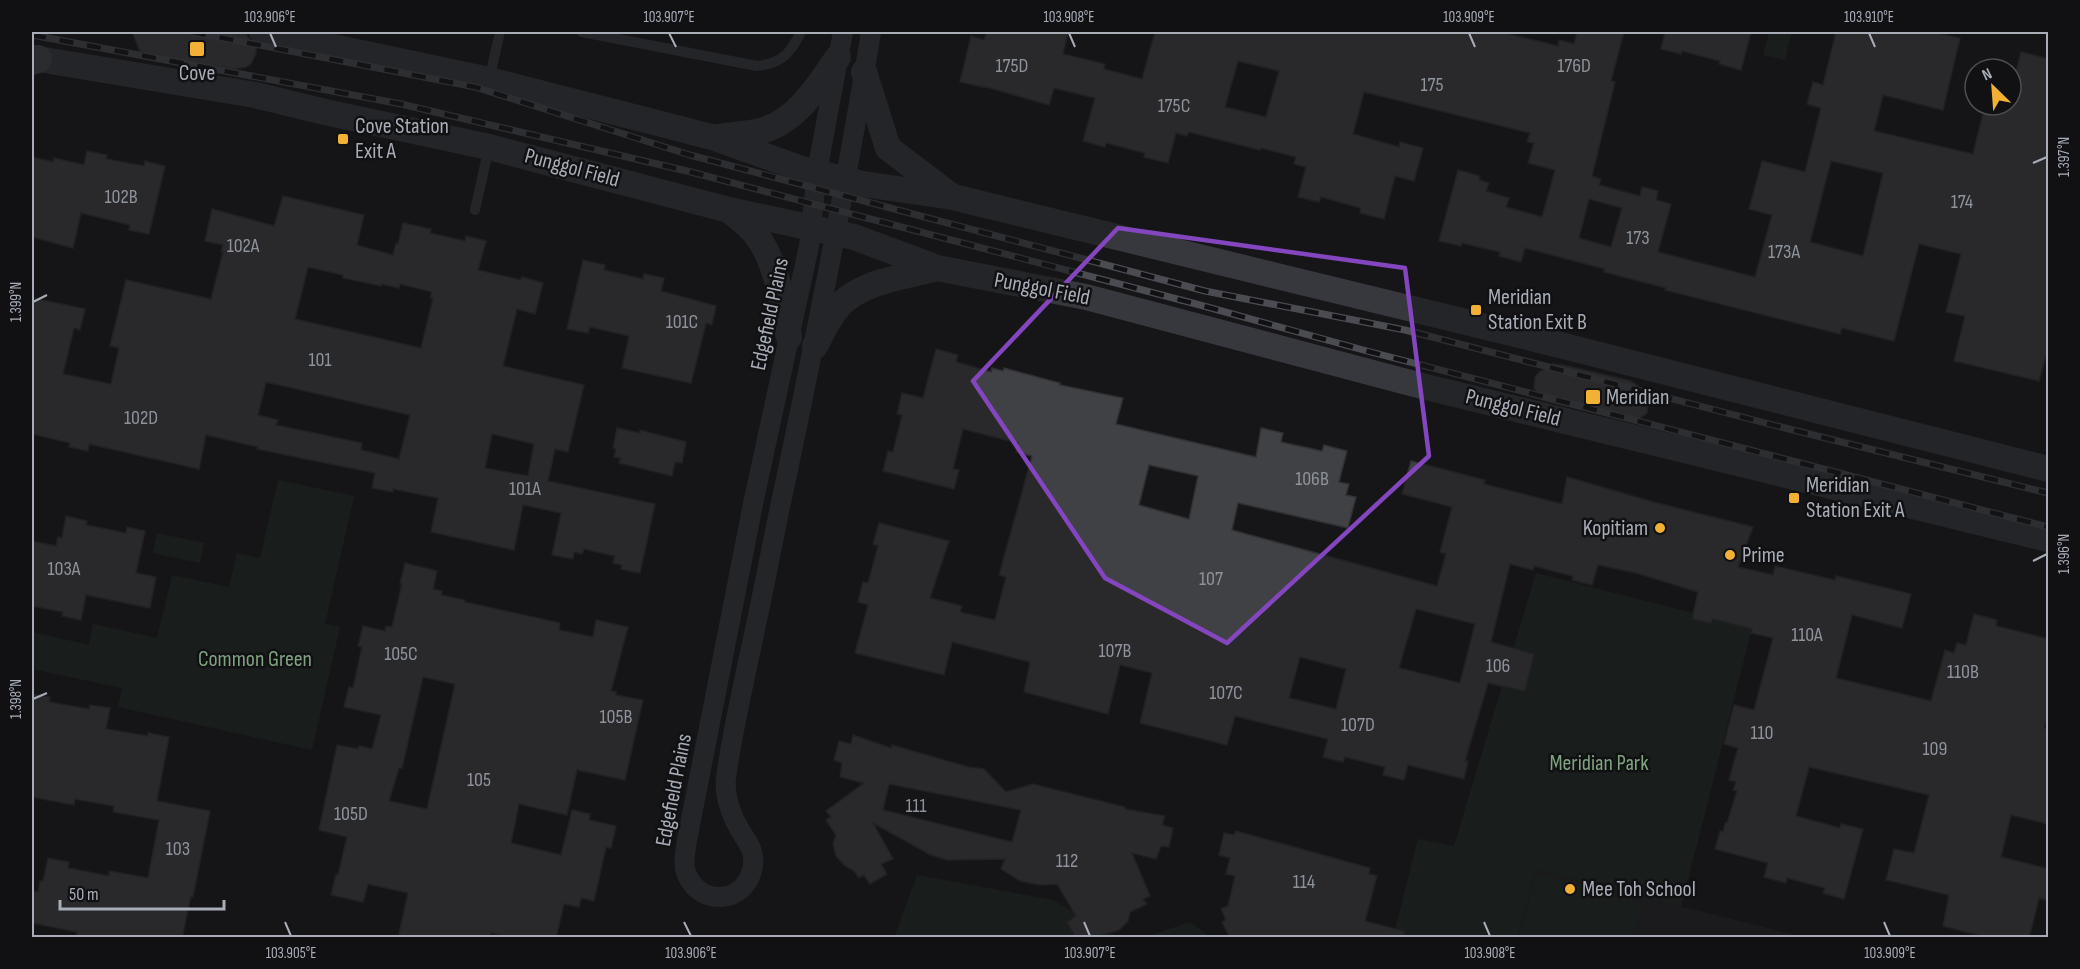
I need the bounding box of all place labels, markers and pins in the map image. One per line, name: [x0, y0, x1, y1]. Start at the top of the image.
marker: Cove: [188, 40, 206, 58]
place label: Cove: [179, 60, 215, 87]
place label: Cove Station Exit A: [355, 113, 449, 165]
marker: Cove Station Exit A: [336, 132, 350, 146]
place label: Meridian Station Exit B: [1488, 284, 1587, 336]
marker: Meridian Station Exit B: [1469, 303, 1483, 317]
place label: Meridian: [1606, 384, 1669, 411]
marker: Meridian: [1584, 388, 1602, 406]
place label: Meridian Station Exit A: [1806, 472, 1905, 524]
marker: Meridian Station Exit A: [1787, 491, 1801, 505]
place label: Kopitiam: [1583, 515, 1648, 542]
marker: Kopitiam: [1653, 521, 1667, 535]
place label: Prime: [1742, 542, 1785, 569]
marker: Prime: [1723, 548, 1737, 562]
place label: Mee Toh School: [1582, 876, 1696, 903]
marker: Mee Toh School: [1563, 882, 1577, 896]

